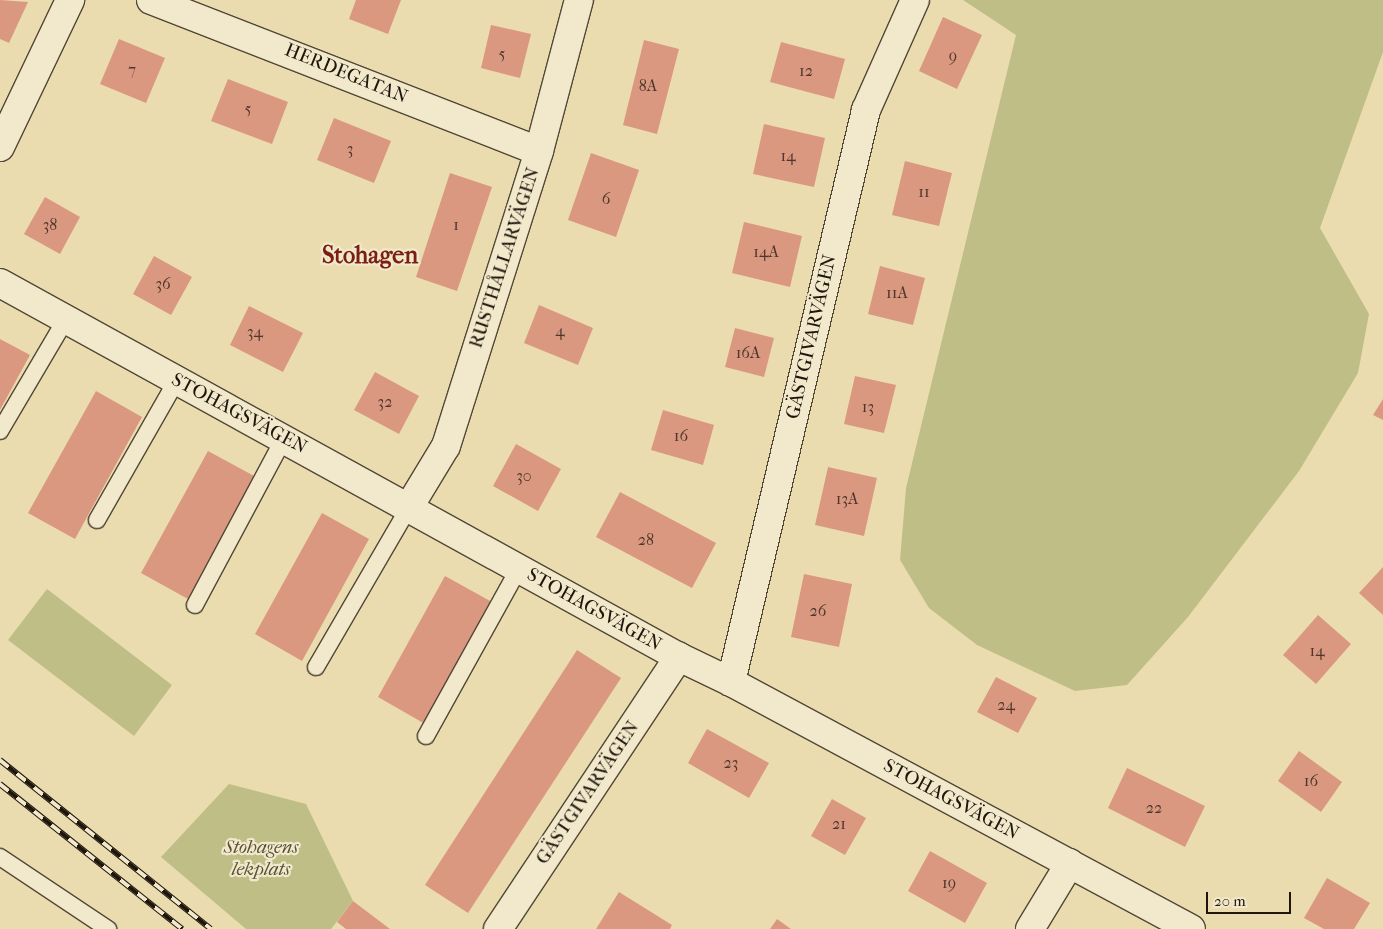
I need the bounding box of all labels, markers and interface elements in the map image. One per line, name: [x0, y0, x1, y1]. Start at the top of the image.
street label: HERDEGATAN: [281, 39, 411, 109]
house number: 5: [499, 44, 505, 64]
house number: 9: [949, 46, 957, 66]
house number: 7: [128, 60, 136, 80]
house number: 12: [799, 61, 813, 81]
house number: 8A: [639, 76, 657, 96]
house number: 5: [245, 99, 251, 119]
house number: 3: [347, 139, 353, 159]
house number: 14: [780, 146, 796, 166]
street label: RUSTHÅLLARVÄGEN: [465, 165, 545, 351]
house number: 11: [918, 182, 930, 202]
house number: 6: [602, 189, 610, 209]
house number: 38: [43, 215, 57, 235]
house number: 1: [453, 215, 459, 235]
district label: Stohagen: [322, 242, 418, 270]
house number: 14A: [753, 242, 779, 262]
street label: GÄSTGIVARVÄGEN: [782, 253, 842, 421]
house number: 36: [155, 274, 171, 294]
house number: 11A: [886, 283, 908, 303]
house number: 4: [555, 321, 565, 341]
house number: 34: [247, 322, 263, 342]
house number: 16A: [736, 343, 760, 363]
street label: STOHAGSVÄGEN: [167, 369, 311, 459]
house number: 32: [378, 392, 392, 412]
house number: 13: [862, 397, 874, 417]
house number: 16: [674, 426, 688, 446]
house number: 30: [516, 466, 532, 486]
house number: 13A: [836, 489, 858, 509]
house number: 28: [638, 530, 654, 550]
street label: STOHAGSVÄGEN: [523, 564, 665, 656]
house number: 26: [810, 601, 826, 621]
house number: 14: [1309, 641, 1325, 661]
house number: 24: [997, 695, 1015, 715]
street label: GÄSTGIVARVÄGEN: [532, 717, 644, 869]
house number: 23: [724, 753, 738, 773]
street label: STOHAGSVÄGEN: [879, 755, 1023, 845]
house number: 16: [1304, 771, 1318, 791]
house number: 22: [1146, 798, 1162, 818]
house number: 21: [832, 814, 846, 834]
park label: Stohagens lekplats: [224, 837, 298, 881]
house number: 19: [942, 873, 956, 893]
scale bar: [1208, 882, 1293, 914]
text: 20 m: [1214, 892, 1246, 910]

